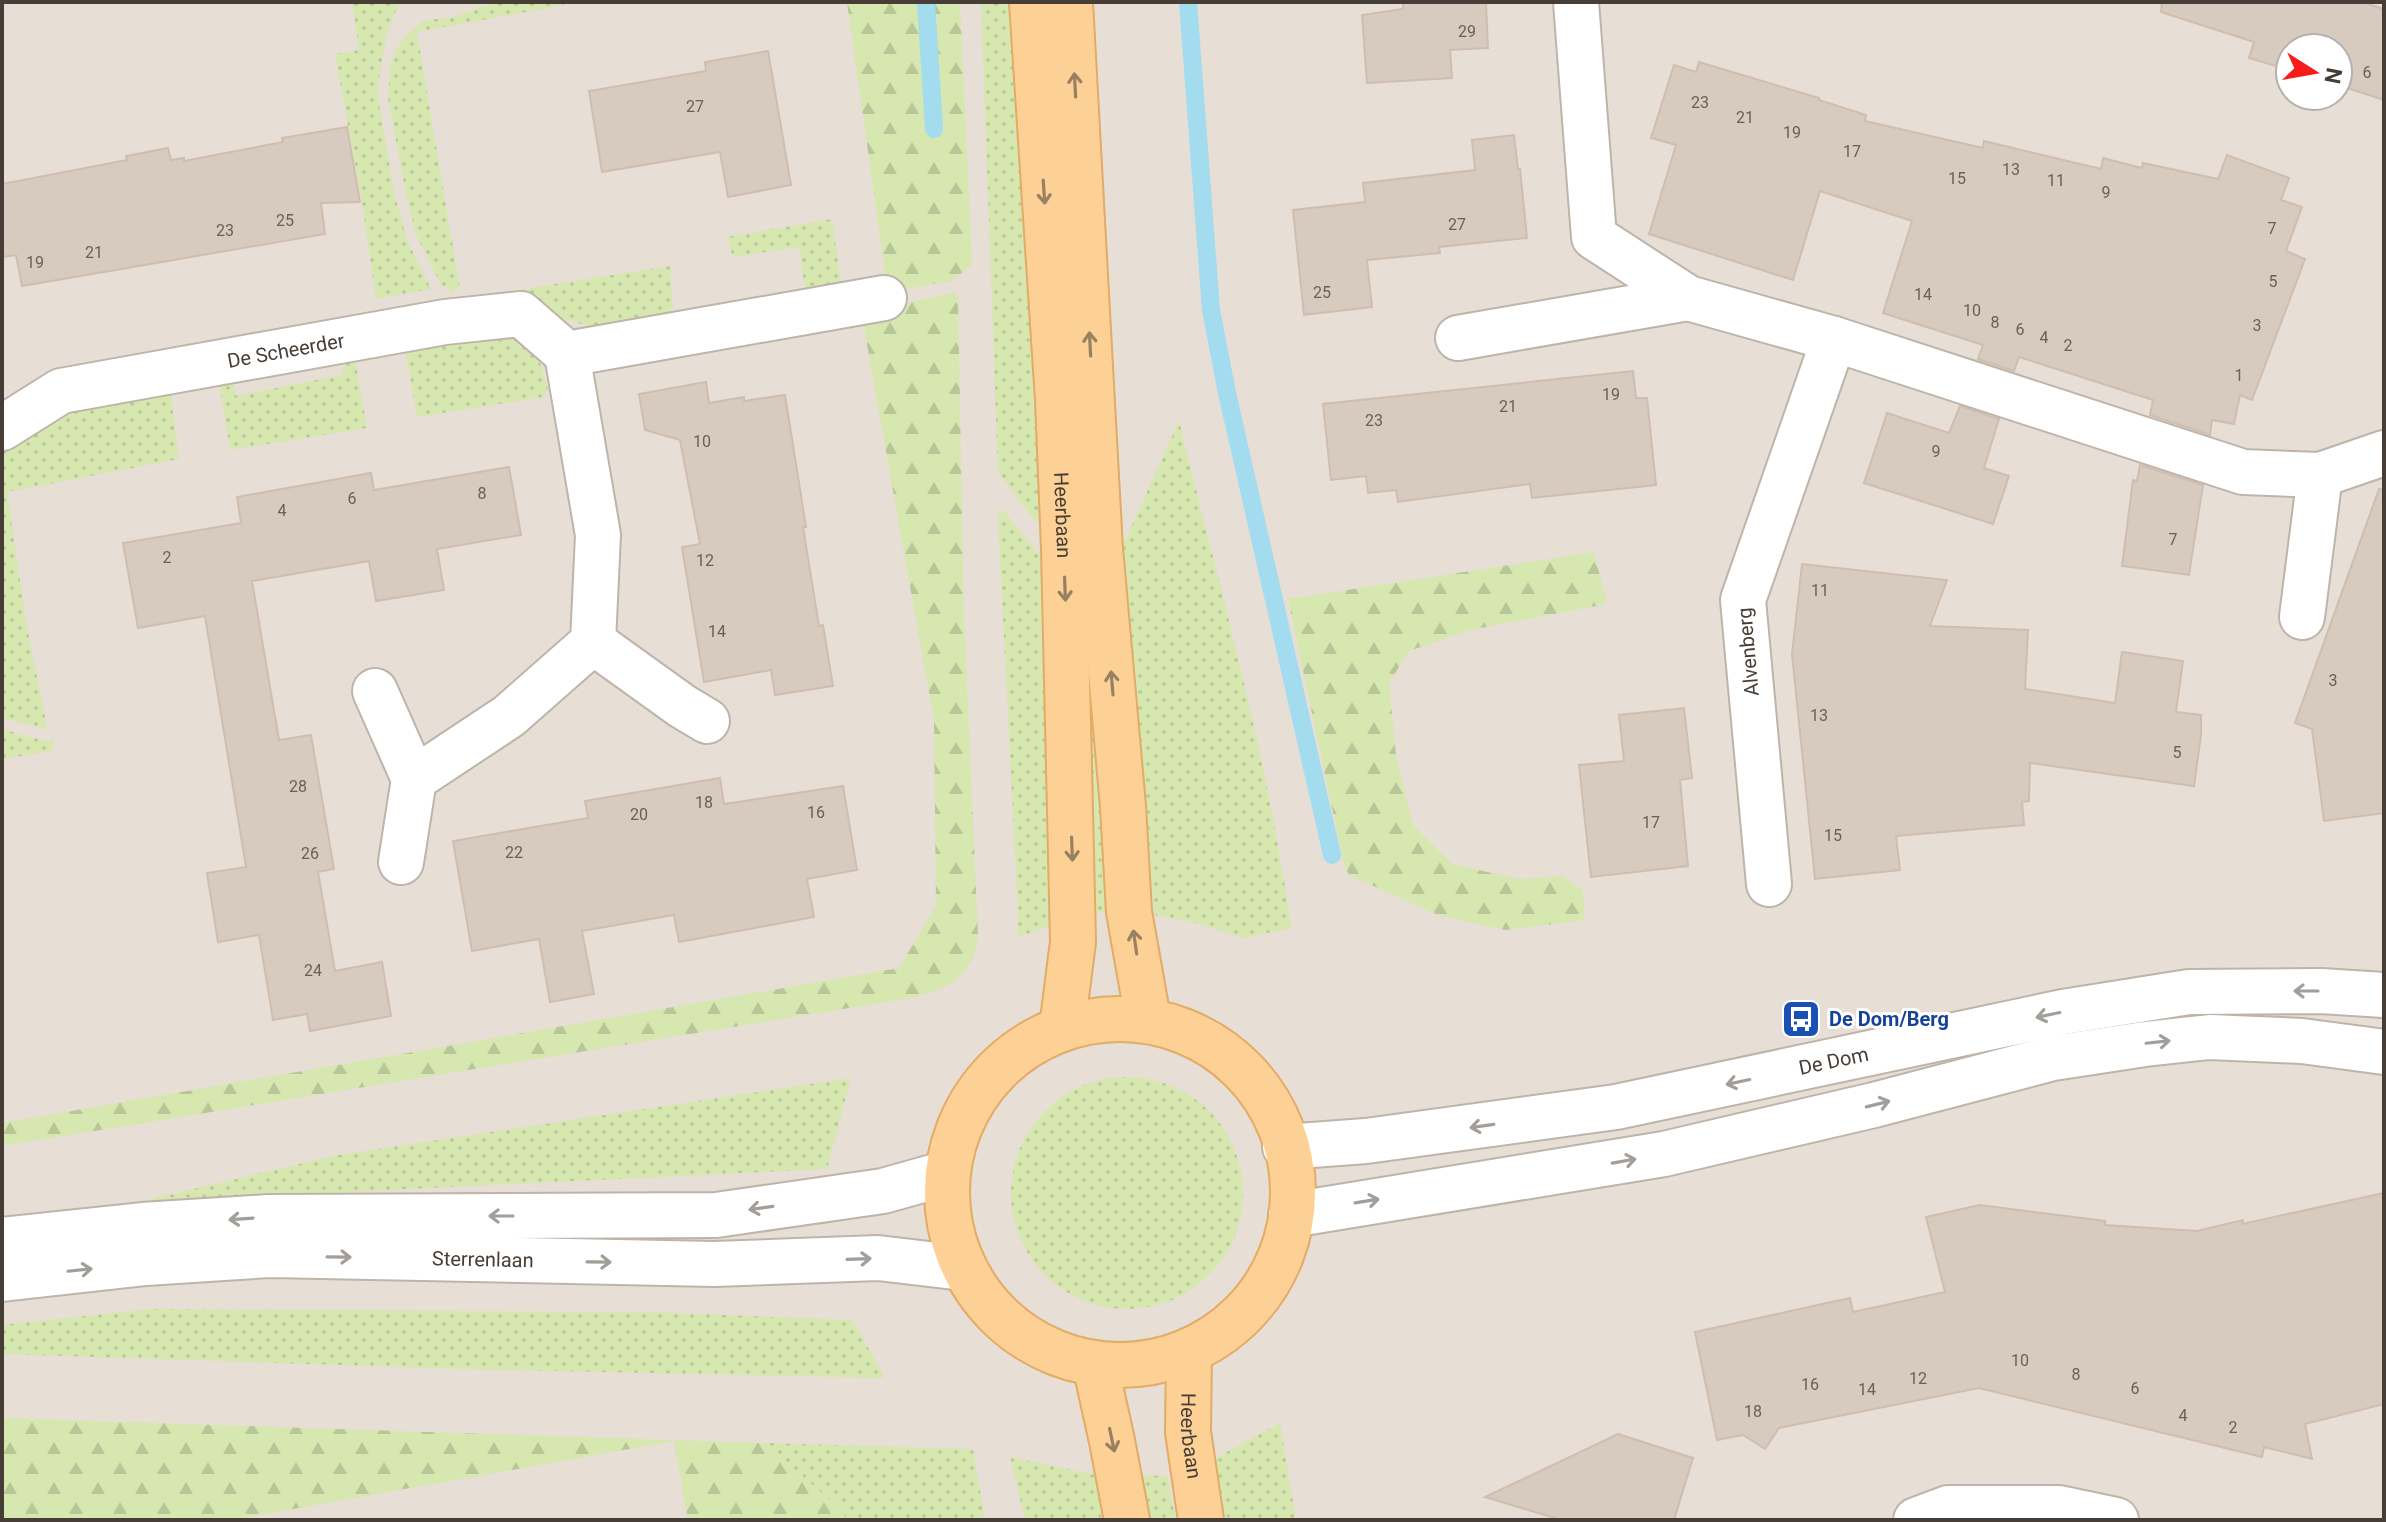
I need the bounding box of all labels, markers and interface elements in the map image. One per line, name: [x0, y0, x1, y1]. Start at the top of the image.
house number: 29: [1458, 22, 1476, 41]
north arrow: [2274, 32, 2354, 112]
house number: 6: [2363, 63, 2372, 82]
text: N: [2319, 66, 2347, 86]
one-way arrow: [1067, 72, 1082, 99]
house number: 23: [1691, 93, 1709, 112]
house number: 27: [686, 97, 704, 116]
house number: 21: [1736, 108, 1754, 127]
house number: 19: [1783, 123, 1801, 142]
house number: 17: [1843, 142, 1861, 161]
house number: 13: [2002, 160, 2020, 179]
house number: 15: [1948, 169, 1966, 188]
house number: 11: [2047, 171, 2065, 190]
one-way arrow: [1037, 178, 1052, 205]
house number: 9: [2102, 183, 2111, 202]
house number: 25: [276, 211, 294, 230]
house number: 27: [1448, 215, 1466, 234]
house number: 7: [2268, 219, 2277, 238]
house number: 23: [216, 221, 234, 240]
house number: 21: [85, 243, 103, 262]
house number: 19: [26, 253, 44, 272]
house number: 5: [2269, 272, 2278, 291]
house number: 25: [1313, 283, 1331, 302]
house number: 14: [1914, 285, 1932, 304]
house number: 10: [1963, 301, 1981, 320]
house number: 8: [1991, 313, 2000, 332]
house number: 3: [2253, 316, 2262, 335]
house number: 6: [2016, 320, 2025, 339]
street label: De Scheerder: [225, 328, 346, 373]
house number: 4: [2040, 328, 2049, 347]
one-way arrow: [1082, 331, 1097, 358]
house number: 2: [2064, 336, 2073, 355]
house number: 1: [2235, 366, 2244, 385]
house number: 19: [1602, 385, 1620, 404]
house number: 21: [1499, 397, 1517, 416]
house number: 23: [1365, 411, 1383, 430]
house number: 10: [693, 432, 711, 451]
house number: 9: [1932, 442, 1941, 461]
street label: Heerbaan: [1049, 471, 1076, 558]
house number: 8: [478, 484, 487, 503]
house number: 6: [348, 489, 357, 508]
house number: 4: [278, 501, 287, 520]
house number: 7: [2169, 530, 2178, 549]
house number: 2: [163, 548, 172, 567]
house number: 12: [696, 551, 714, 570]
one-way arrow: [1057, 575, 1072, 602]
house number: 11: [1811, 581, 1829, 600]
street label: Alvenberg: [1732, 607, 1764, 697]
house number: 14: [708, 622, 726, 641]
one-way arrow: [1104, 670, 1119, 697]
house number: 3: [2329, 671, 2338, 690]
house number: 13: [1810, 706, 1828, 725]
house number: 5: [2173, 743, 2182, 762]
house number: 28: [289, 777, 307, 796]
house number: 18: [695, 793, 713, 812]
house number: 16: [807, 803, 825, 822]
house number: 20: [630, 805, 648, 824]
house number: 17: [1642, 813, 1660, 832]
house number: 15: [1824, 826, 1842, 845]
one-way arrow: [1064, 835, 1079, 862]
house number: 22: [505, 843, 523, 862]
house number: 26: [301, 844, 319, 863]
one-way arrow: [1127, 930, 1142, 955]
house number: 24: [304, 961, 322, 980]
one-way arrow: [2293, 983, 2320, 999]
bus stop icon: De Dom/Berg: [1780, 998, 1822, 1040]
place label: De Dom/Berg: [1829, 1007, 1949, 1031]
one-way arrow: [2036, 1008, 2061, 1023]
one-way arrow: [2144, 1035, 2170, 1050]
street label: De Dom: [1797, 1042, 1871, 1080]
one-way arrow: [1726, 1075, 1752, 1090]
one-way arrow: [1864, 1096, 1890, 1111]
one-way arrow: [1470, 1119, 1495, 1134]
one-way arrow: [1611, 1153, 1636, 1168]
one-way arrow: [1354, 1193, 1380, 1208]
one-way arrow: [749, 1201, 774, 1216]
one-way arrow: [488, 1208, 515, 1224]
one-way arrow: [228, 1212, 255, 1227]
street label: Sterrenlaan: [432, 1246, 534, 1272]
one-way arrow: [325, 1249, 352, 1264]
one-way arrow: [845, 1251, 872, 1266]
one-way arrow: [585, 1254, 612, 1270]
one-way arrow: [66, 1263, 92, 1278]
house number: 10: [2011, 1351, 2029, 1370]
house number: 8: [2072, 1365, 2081, 1384]
house number: 12: [1909, 1369, 1927, 1388]
house number: 16: [1801, 1375, 1819, 1394]
house number: 6: [2131, 1379, 2140, 1398]
house number: 14: [1858, 1380, 1876, 1399]
street label: Heerbaan: [1176, 1393, 1207, 1480]
house number: 18: [1744, 1402, 1762, 1421]
house number: 4: [2179, 1406, 2188, 1425]
house number: 2: [2229, 1418, 2238, 1437]
one-way arrow: [1105, 1426, 1120, 1452]

